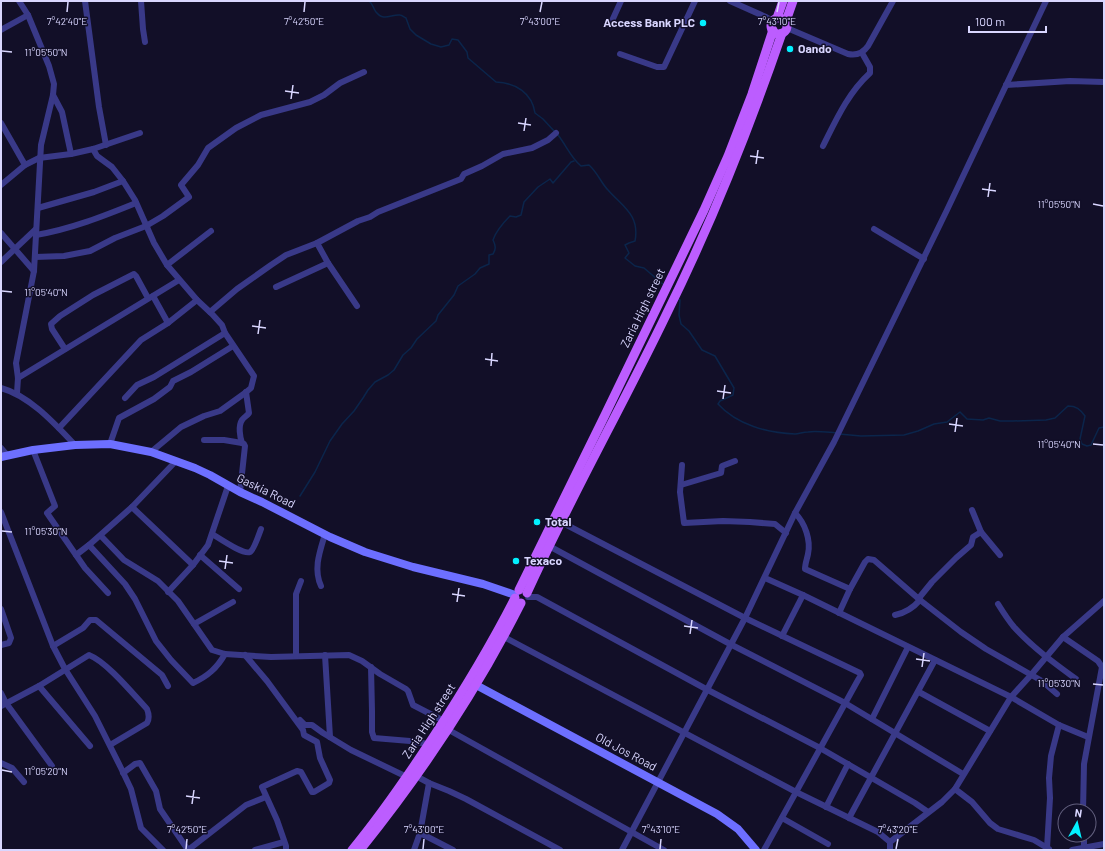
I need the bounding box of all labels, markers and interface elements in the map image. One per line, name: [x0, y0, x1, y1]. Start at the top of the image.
scale bar: [969, 8, 1046, 34]
text: 100 m: [975, 14, 1005, 28]
text: 7°42'40"E: [47, 15, 87, 27]
text: 7°42'50"E: [284, 15, 324, 27]
text: 7°43'00"E: [520, 15, 560, 27]
place label: Access Bank PLC: [603, 15, 695, 29]
text: 7°43'10"E: [758, 15, 796, 27]
marker: Access Bank PLC: [698, 18, 708, 28]
place label: Oando: [798, 41, 832, 55]
marker: Oando: [785, 44, 795, 54]
text: 11°05'50"N: [24, 46, 68, 58]
text: 11°05'50"N: [1037, 198, 1081, 210]
street label: Zaria High street: [617, 266, 667, 349]
text: 11°05'40"N: [24, 286, 68, 298]
text: 11°05'40"N: [1037, 438, 1081, 450]
street label: Gaskia Road: [235, 470, 298, 510]
place label: Total: [545, 514, 571, 528]
marker: Total: [532, 517, 542, 527]
text: 11°05'30"N: [24, 525, 68, 537]
place label: Texaco: [524, 553, 562, 567]
marker: Texaco: [511, 556, 521, 566]
text: 11°05'30"N: [1037, 677, 1081, 689]
street label: Zaria High street: [399, 680, 458, 760]
street label: Old Jos Road: [593, 729, 659, 773]
text: 11°05'20"N: [24, 765, 68, 777]
north arrow: [1057, 803, 1097, 843]
text: N: [1074, 806, 1083, 820]
text: 7°42'50"E: [167, 823, 207, 835]
text: 7°43'00"E: [404, 823, 444, 835]
text: 7°43'10"E: [642, 823, 680, 835]
text: 7°43'20"E: [878, 823, 918, 835]

